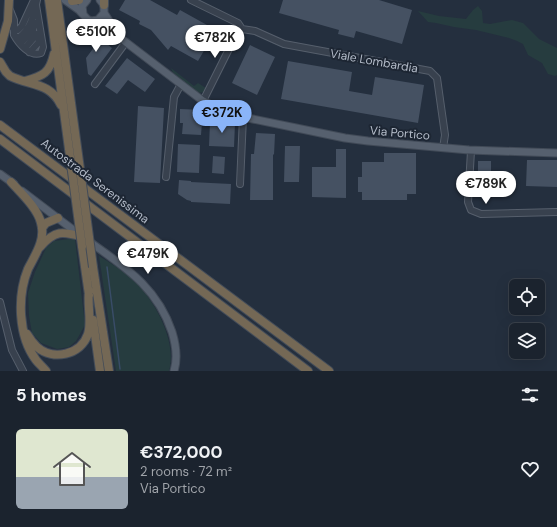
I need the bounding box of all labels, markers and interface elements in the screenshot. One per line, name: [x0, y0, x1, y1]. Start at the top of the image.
pin: €510K: [68, 19, 124, 53]
text: €510K: [76, 23, 116, 40]
pin: €782K: [187, 25, 243, 59]
text: €782K: [194, 29, 236, 46]
street label: Viale Lombardia: [329, 45, 419, 77]
pin: €372K: [194, 100, 250, 134]
text: €372K: [202, 104, 242, 121]
street label: Via Portico: [369, 122, 431, 144]
street label: Autostrada Serenissima: [38, 135, 152, 227]
pin: €789K: [458, 171, 514, 205]
text: €789K: [465, 175, 507, 192]
pin: €479K: [120, 241, 176, 275]
text: €479K: [127, 245, 169, 262]
map controls: [509, 279, 545, 359]
button: locate: [509, 279, 545, 315]
button: layers: [509, 323, 545, 359]
text: 5 homes: [16, 384, 87, 406]
icon: filters: [519, 384, 541, 406]
text: €372,000: [140, 441, 222, 463]
icon: home: [48, 445, 96, 493]
icon: heart: [519, 458, 541, 480]
text: 2 rooms · 72 m²: [140, 463, 232, 480]
text: Via Portico: [140, 480, 205, 497]

